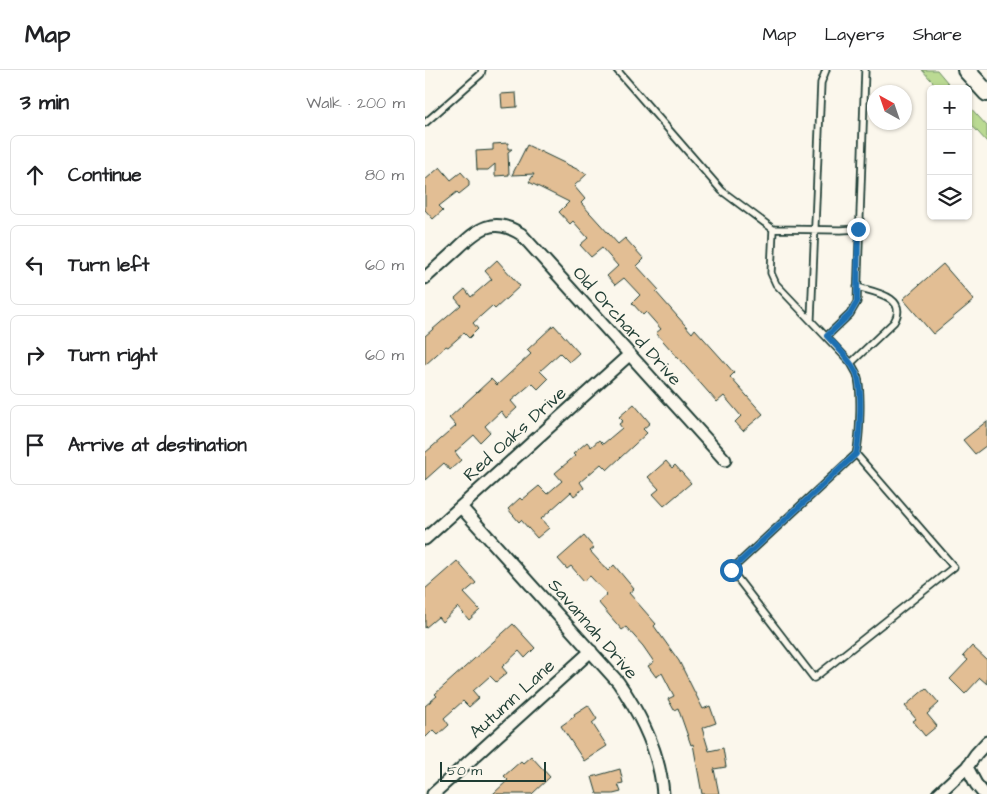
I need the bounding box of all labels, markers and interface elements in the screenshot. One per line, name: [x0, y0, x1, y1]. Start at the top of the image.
text: Map: [25, 18, 70, 52]
text: Map: [762, 22, 796, 47]
text: Layers: [824, 22, 885, 47]
text: Share: [913, 22, 962, 47]
north arrow: [867, 85, 912, 130]
map controls: [927, 85, 972, 220]
button: +: [927, 85, 972, 130]
text: 3 min: [20, 88, 69, 117]
text: Walk · 200 m: [306, 92, 405, 114]
button: −: [927, 130, 972, 175]
icon: ahead: [21, 161, 49, 189]
text: Continue: [68, 162, 142, 189]
text: 80 m: [365, 164, 404, 186]
button: layers: [927, 175, 972, 220]
route end: [847, 218, 870, 241]
icon: left: [21, 251, 49, 279]
text: Turn left: [68, 252, 149, 279]
text: 60 m: [365, 254, 404, 276]
street label: Old Orchard Drive: [567, 261, 687, 391]
icon: right: [21, 341, 49, 369]
text: Turn right: [68, 342, 157, 369]
text: 60 m: [365, 344, 404, 366]
street label: Red Oaks Drive: [458, 381, 572, 487]
icon: arrive: [21, 431, 49, 459]
text: Arrive at destination: [68, 432, 247, 459]
route start: [720, 559, 743, 582]
street label: Savannah Drive: [542, 573, 644, 685]
street label: Autumn Lane: [464, 654, 561, 744]
scale bar: [440, 759, 546, 782]
text: 50 m: [447, 761, 482, 781]

